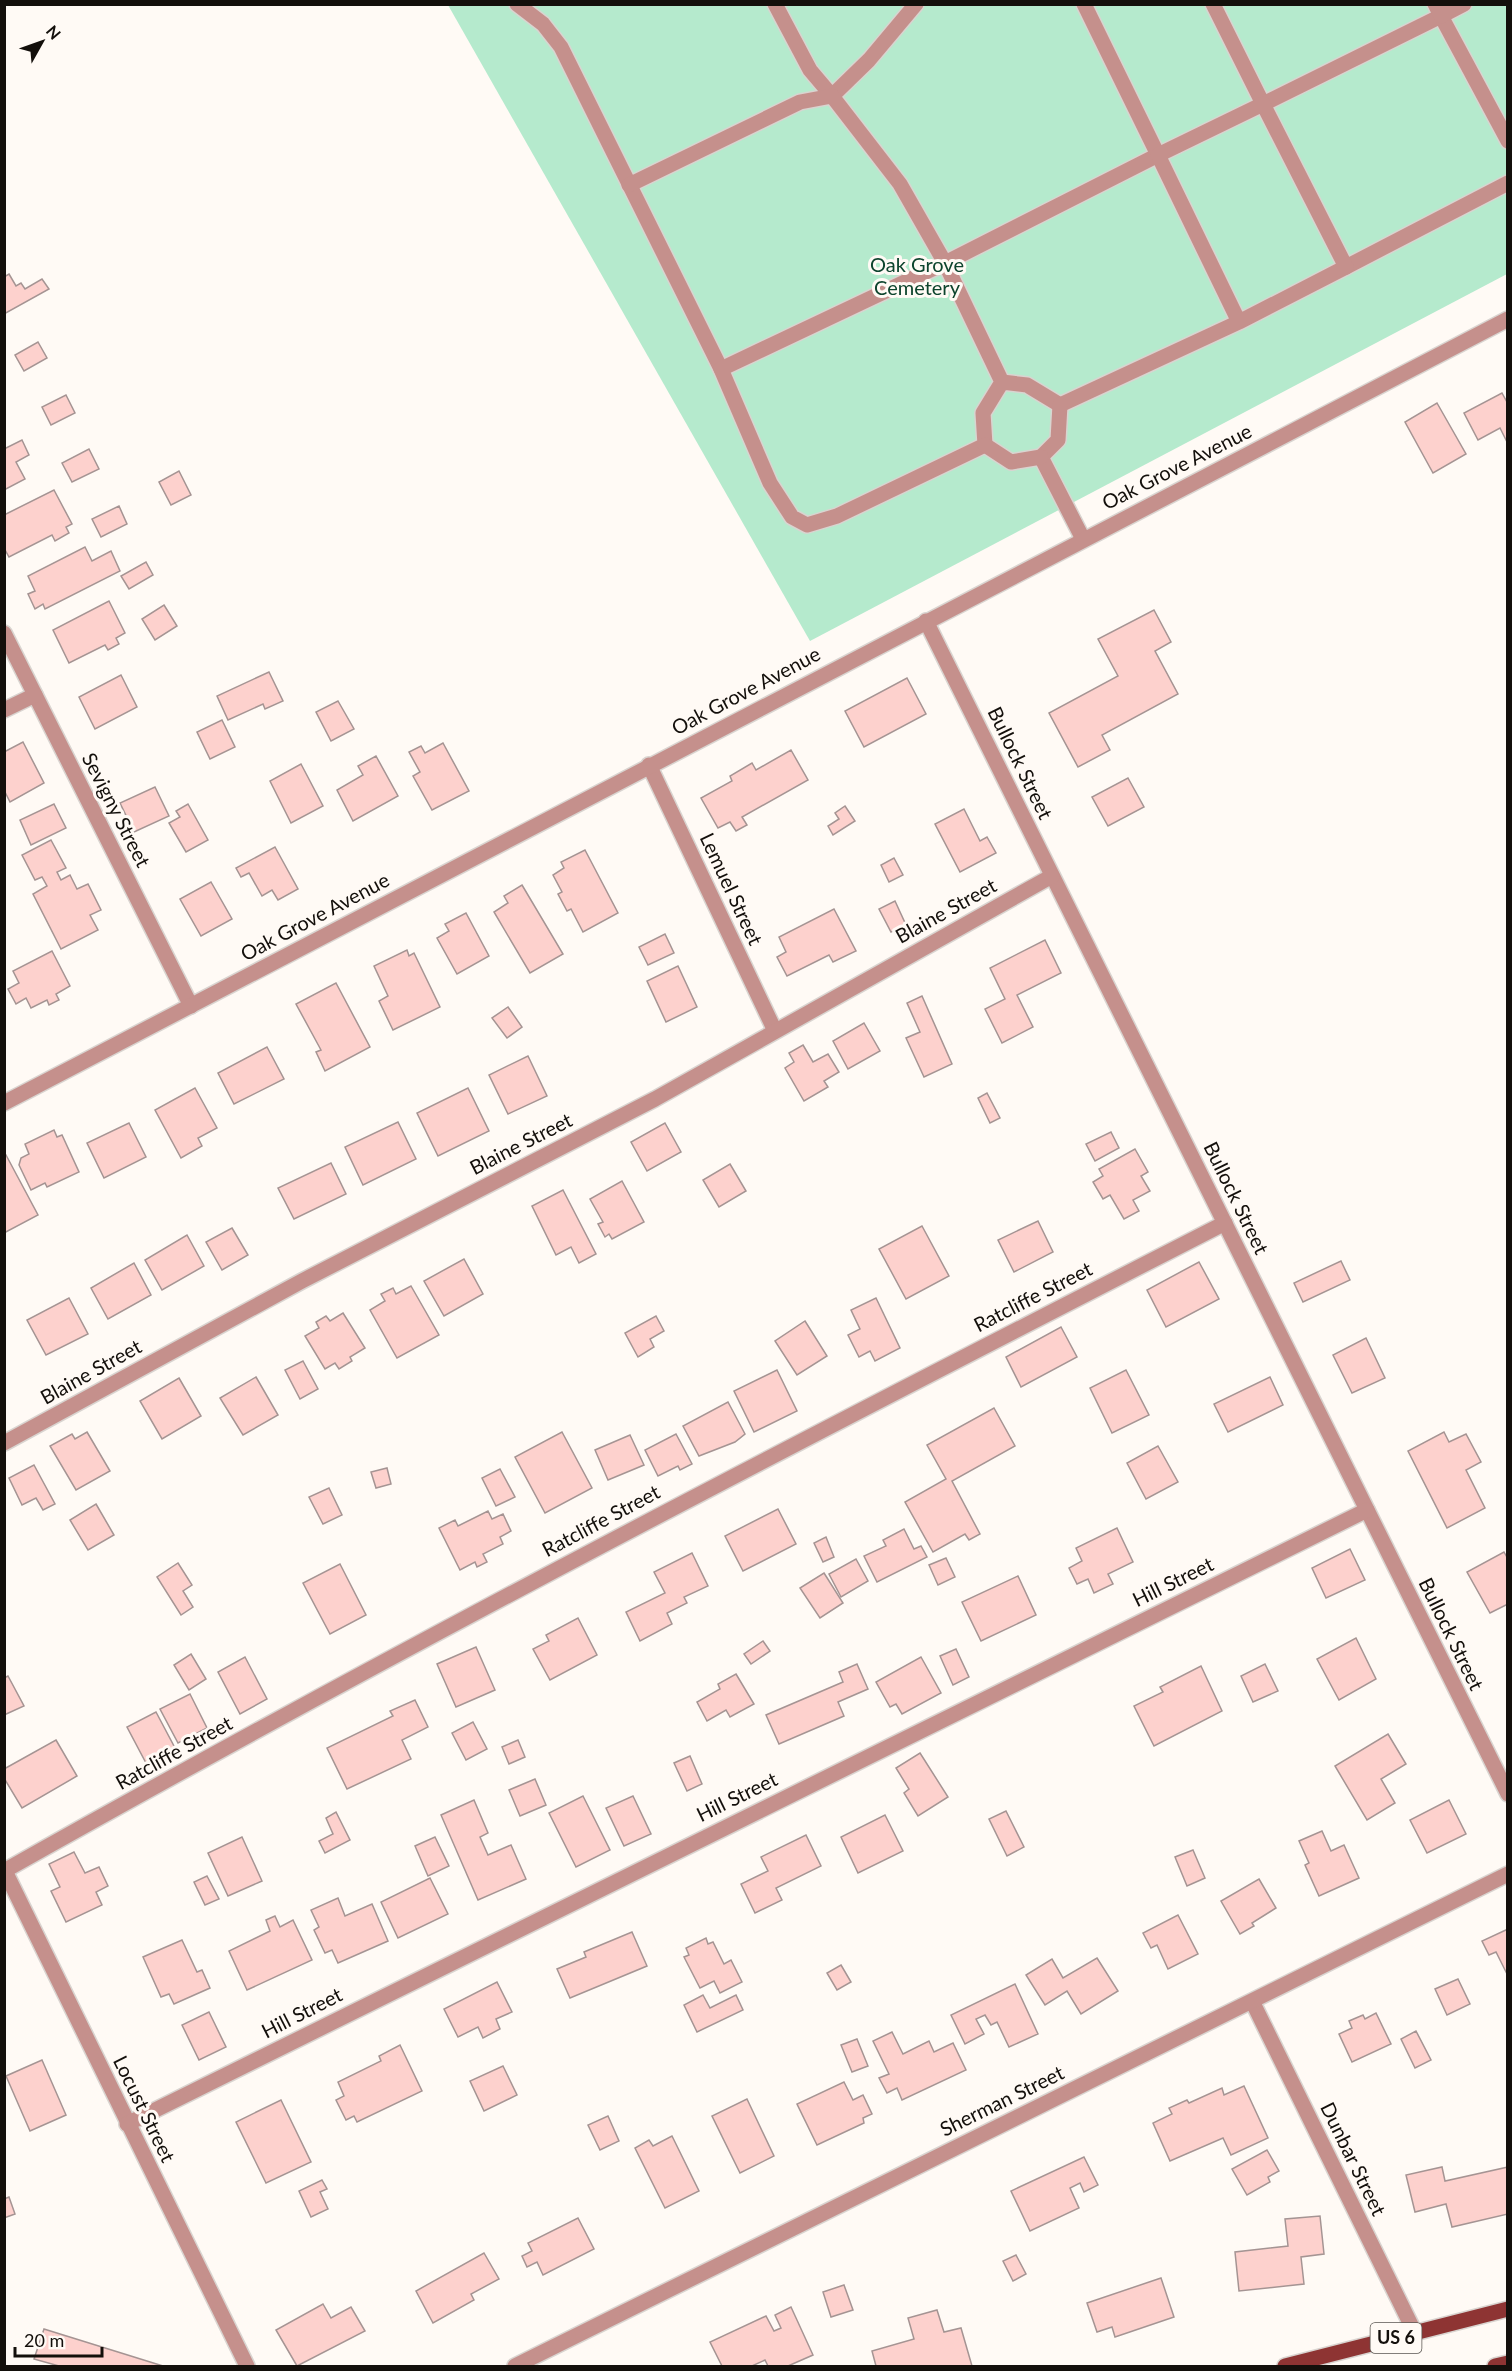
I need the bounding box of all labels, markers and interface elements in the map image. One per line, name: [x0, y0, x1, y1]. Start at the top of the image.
north arrow: [12, 12, 72, 72]
text: N: [43, 21, 65, 43]
park label: Oak Grove Cemetery: [870, 252, 964, 299]
street label: Oak Grove Avenue: [1098, 418, 1255, 514]
street label: Oak Grove Avenue: [667, 641, 824, 739]
street label: Bullock Street: [983, 702, 1058, 823]
street label: Sevigny Street: [78, 748, 156, 871]
street label: Lemuel Street: [696, 829, 768, 948]
street label: Oak Grove Avenue: [236, 867, 393, 965]
street label: Blaine Street: [891, 873, 1000, 948]
street label: Blaine Street: [465, 1107, 576, 1179]
street label: Bullock Street: [1199, 1137, 1274, 1258]
street label: Ratcliffe Street: [969, 1256, 1096, 1336]
street label: Blaine Street: [36, 1334, 145, 1409]
street label: Ratcliffe Street: [538, 1479, 663, 1561]
street label: Hill Street: [1128, 1551, 1217, 1611]
street label: Bullock Street: [1414, 1573, 1489, 1694]
street label: Ratcliffe Street: [111, 1710, 236, 1794]
street label: Hill Street: [692, 1766, 781, 1826]
street label: Hill Street: [257, 1982, 346, 2043]
street label: Locust Street: [109, 2052, 181, 2166]
street label: Sherman Street: [936, 2060, 1067, 2140]
street label: Dunbar Street: [1316, 2098, 1392, 2219]
scale bar: [15, 2320, 102, 2358]
road number: US 6: [1370, 2323, 1422, 2353]
text: 20 m: [24, 2329, 64, 2351]

